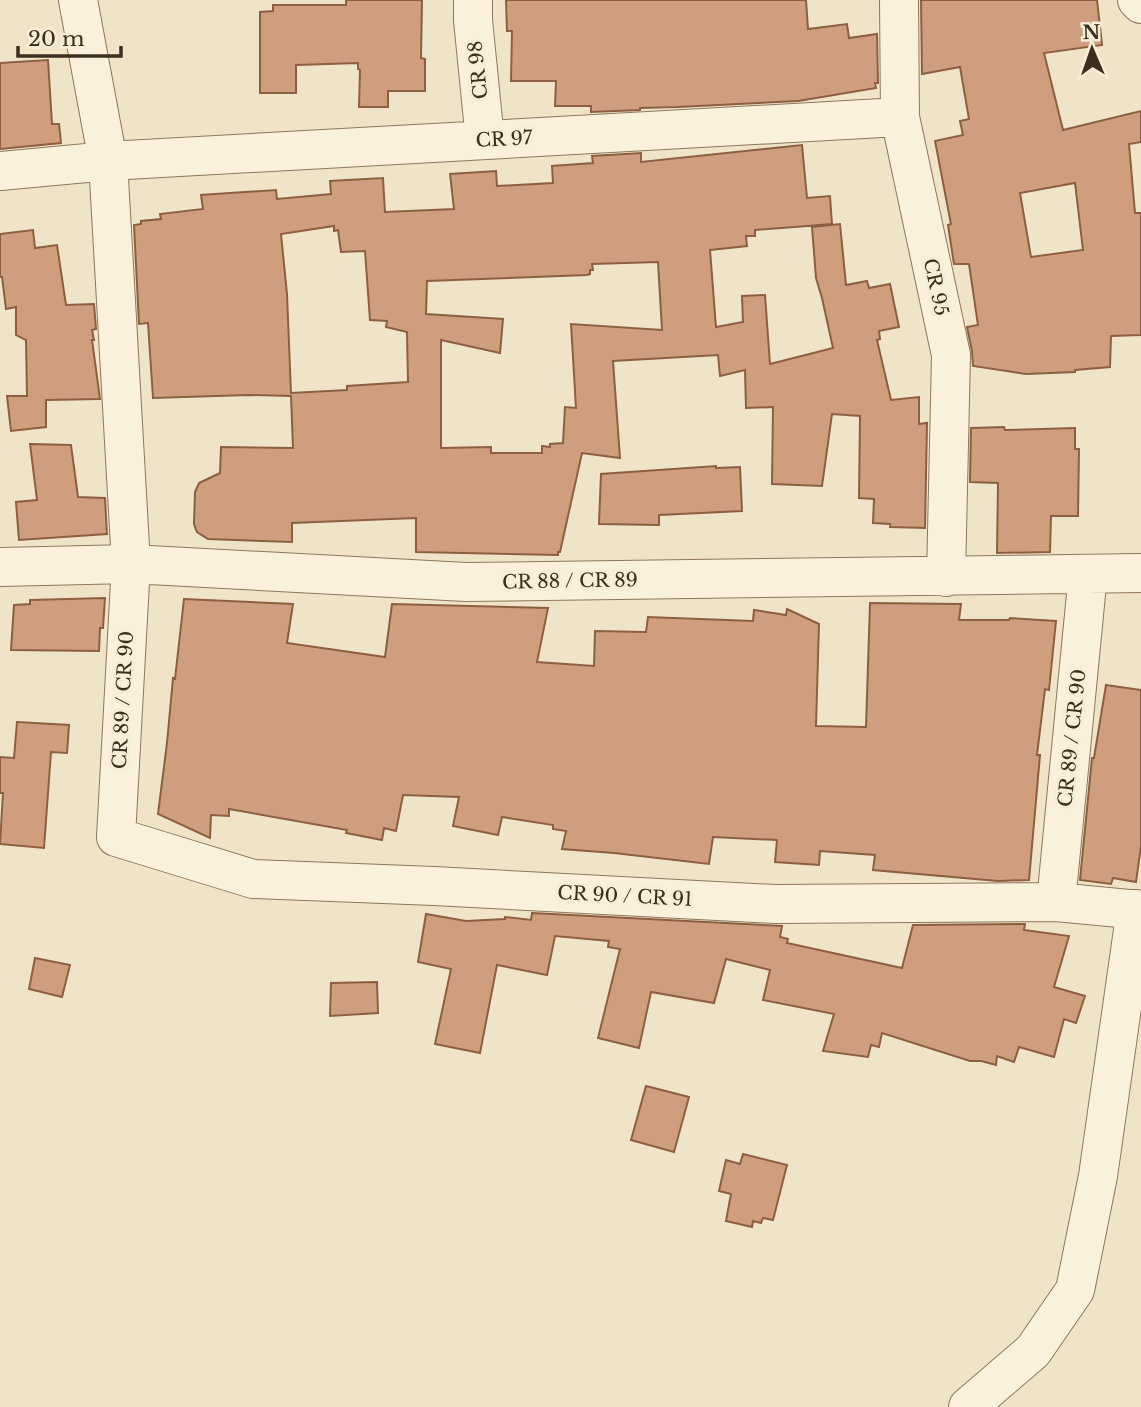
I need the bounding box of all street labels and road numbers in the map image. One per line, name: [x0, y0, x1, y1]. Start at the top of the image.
street label: CR 98: [463, 40, 493, 100]
street label: CR 97: [475, 126, 533, 152]
street label: CR 95: [919, 256, 953, 318]
street label: CR 88 / CR 89: [502, 568, 638, 594]
street label: CR 89 / CR 90: [108, 630, 138, 770]
street label: CR 89 / CR 90: [1053, 668, 1091, 808]
street label: CR 90 / CR 91: [557, 881, 693, 911]

